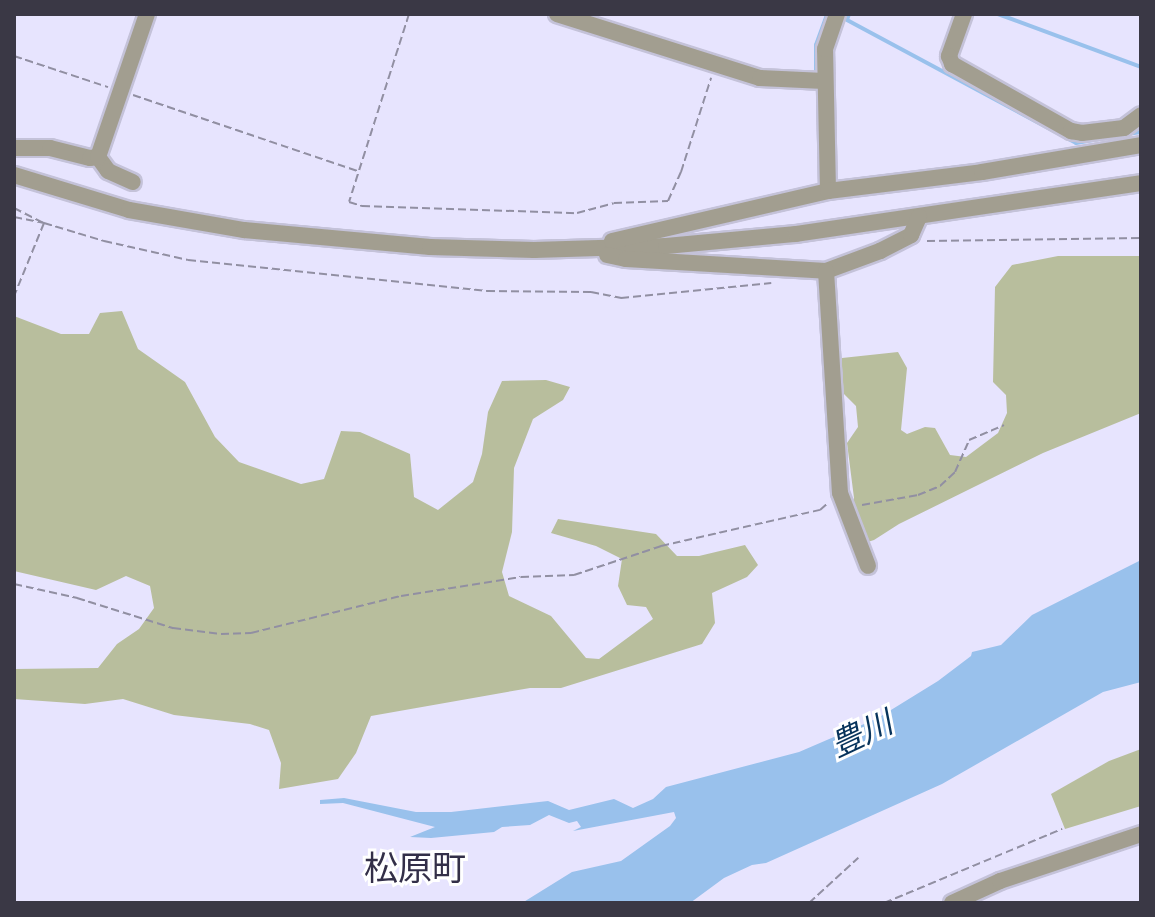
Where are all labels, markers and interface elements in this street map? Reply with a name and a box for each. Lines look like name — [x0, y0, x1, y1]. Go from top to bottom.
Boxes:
water label: 豊川 — [825, 704, 899, 766]
district label: 松原町 — [364, 851, 466, 891]

